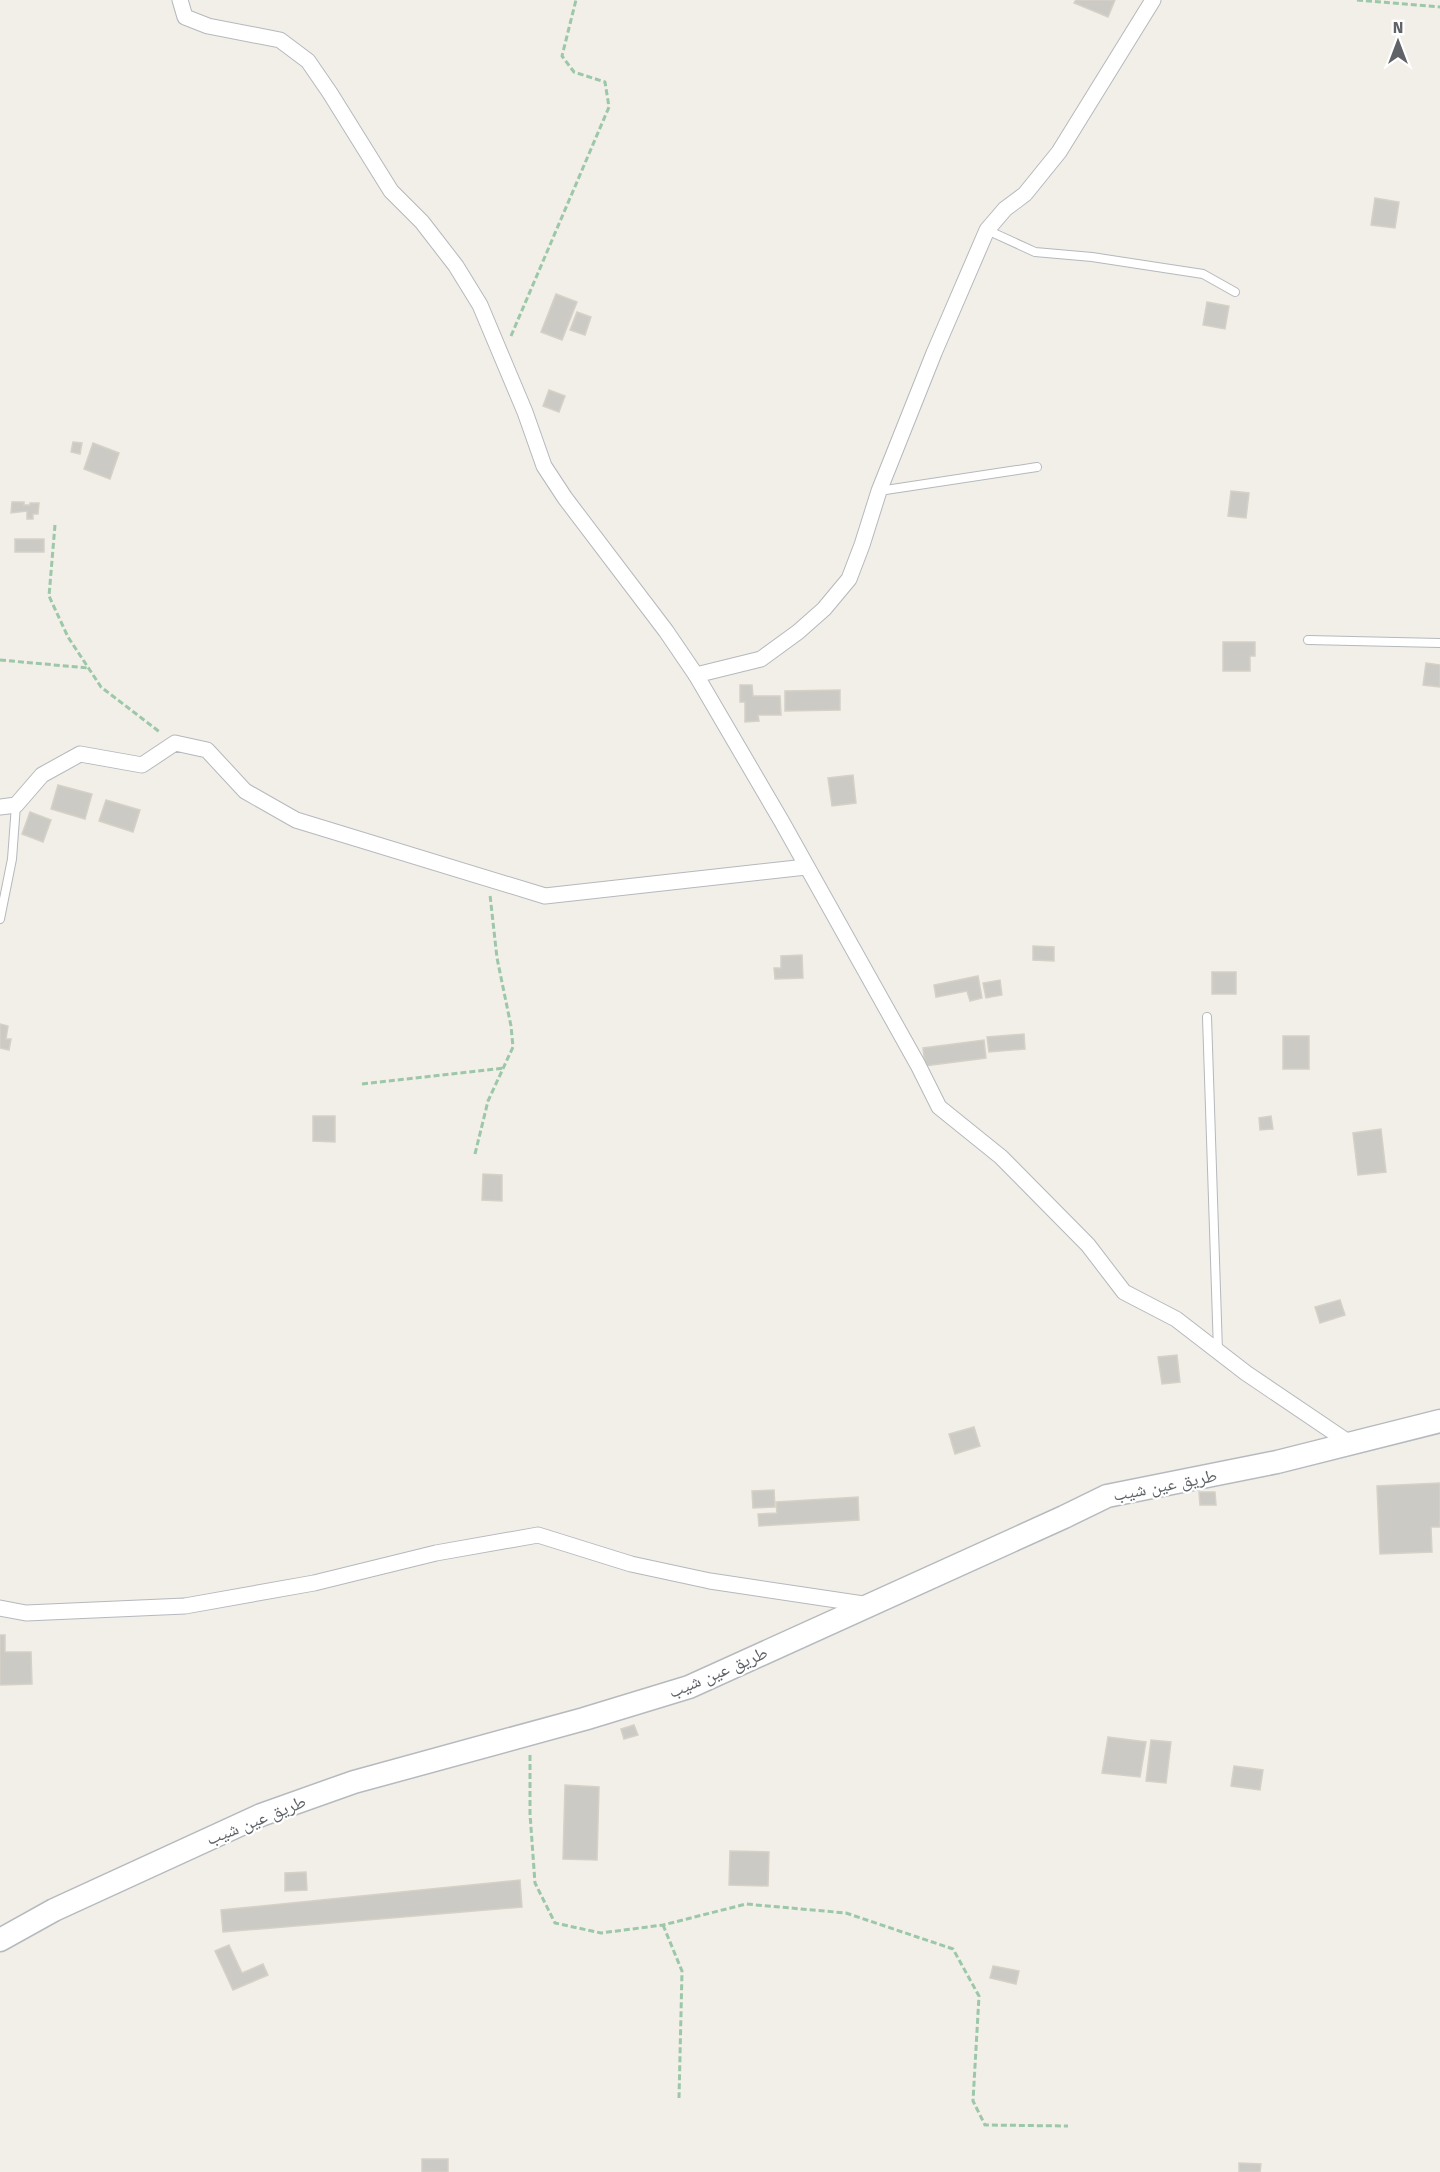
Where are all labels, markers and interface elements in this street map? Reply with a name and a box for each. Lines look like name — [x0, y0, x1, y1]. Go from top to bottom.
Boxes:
north arrow — [1368, 12, 1428, 72]
text: N — [1393, 18, 1403, 37]
street label: طريق عين شيب — [1111, 1464, 1219, 1506]
street label: طريق عين شيب — [665, 1641, 771, 1703]
street label: طريق عين شيب — [203, 1790, 309, 1850]

